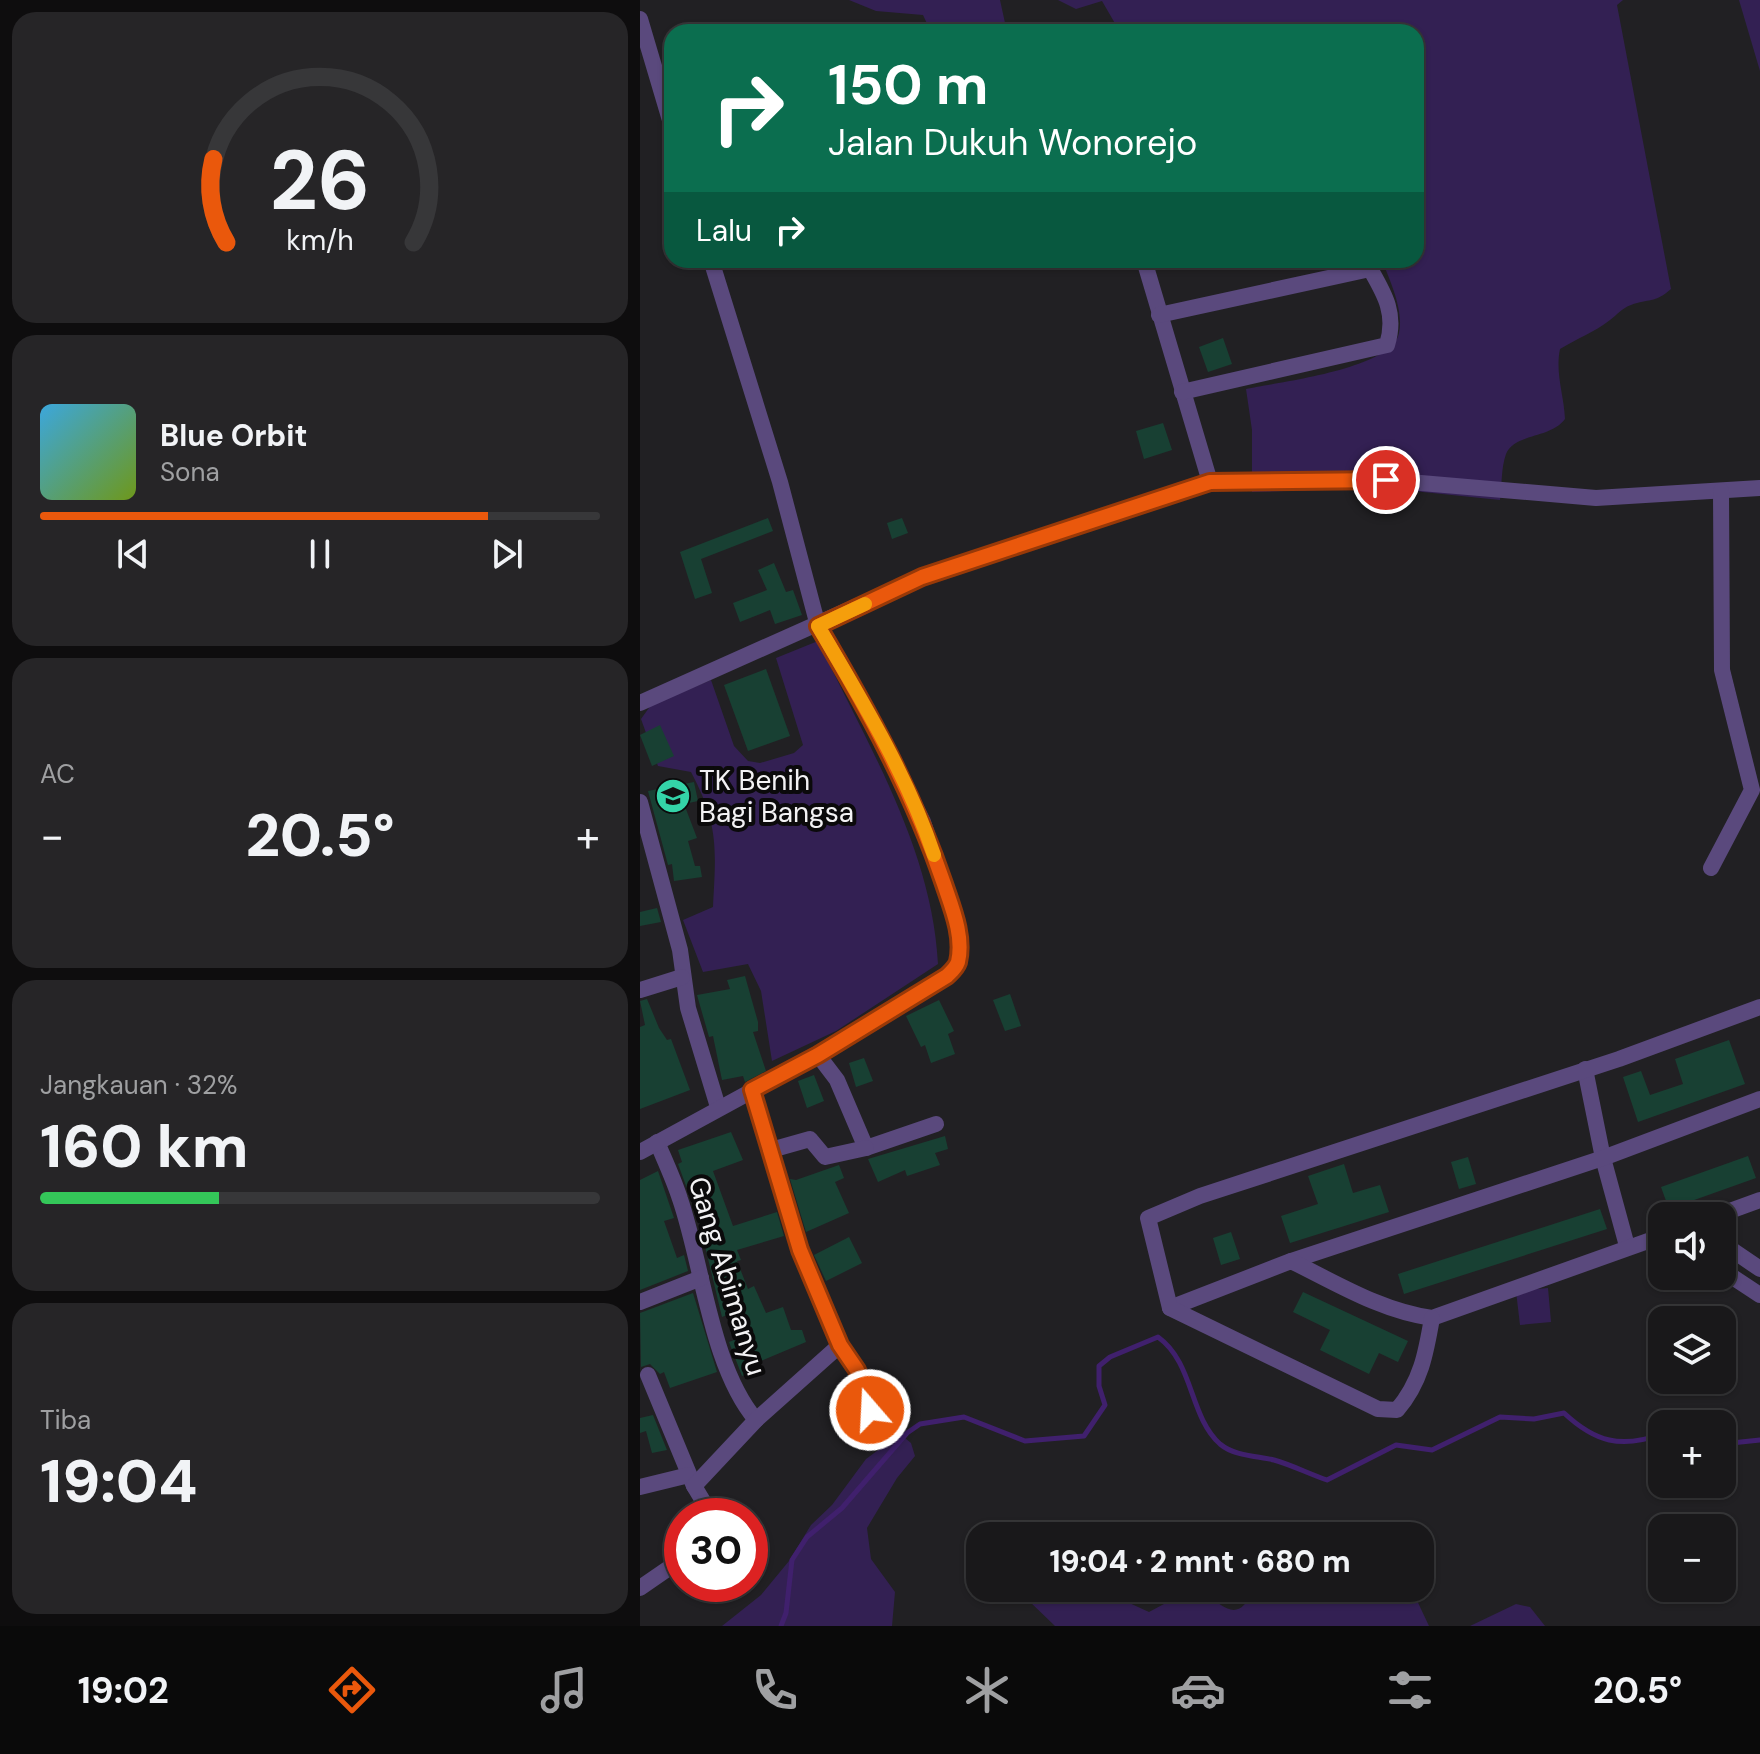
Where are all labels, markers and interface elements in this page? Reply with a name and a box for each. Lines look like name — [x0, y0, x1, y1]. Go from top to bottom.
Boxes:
text: 150 m — [828, 48, 989, 121]
icon: right — [696, 56, 800, 160]
text: Jalan Dukuh Wonorejo — [828, 119, 1197, 166]
text: 26 — [270, 126, 370, 235]
icon: right — [768, 208, 812, 252]
text: Lalu — [696, 211, 752, 250]
text: km/h — [286, 223, 354, 260]
text: Blue Orbit — [160, 416, 307, 455]
pin — [1352, 446, 1420, 514]
text: Sona — [160, 455, 220, 489]
icon: arrive — [1364, 458, 1408, 502]
icon: previous — [111, 532, 155, 576]
icon: pause — [298, 532, 342, 576]
icon: next — [485, 532, 529, 576]
text: AC — [40, 757, 75, 791]
place label: TK Benih Bagi Bangsa — [699, 762, 854, 831]
school or university icon: TK Benih Bagi Bangsa — [654, 777, 692, 815]
text: 20.5° — [245, 796, 395, 875]
text: − — [40, 807, 64, 865]
text: + — [576, 807, 600, 865]
text: Jangkauan · 32% — [40, 1068, 237, 1102]
text: 160 km — [40, 1107, 248, 1186]
street label: Gang Abimanyu — [680, 1172, 775, 1380]
map controls — [1648, 1202, 1736, 1602]
button: sound — [1648, 1202, 1736, 1290]
button: layers — [1648, 1306, 1736, 1394]
position arrow — [828, 1368, 912, 1452]
text: Tiba — [40, 1403, 91, 1437]
button: + — [1648, 1410, 1736, 1498]
text: 19:04 — [40, 1442, 198, 1521]
speed limit sign: 30 — [664, 1498, 768, 1602]
button: − — [1648, 1514, 1736, 1602]
text: 19:04 · 2 mnt · 680 m — [1049, 1542, 1351, 1581]
icon: directions — [324, 1662, 380, 1718]
icon: music — [536, 1662, 592, 1718]
icon: phone — [747, 1662, 803, 1718]
icon: climate — [959, 1662, 1015, 1718]
icon: car — [1170, 1662, 1226, 1718]
icon: filters — [1382, 1662, 1438, 1718]
text: 19:02 — [78, 1667, 169, 1714]
text: 20.5° — [1593, 1667, 1682, 1714]

